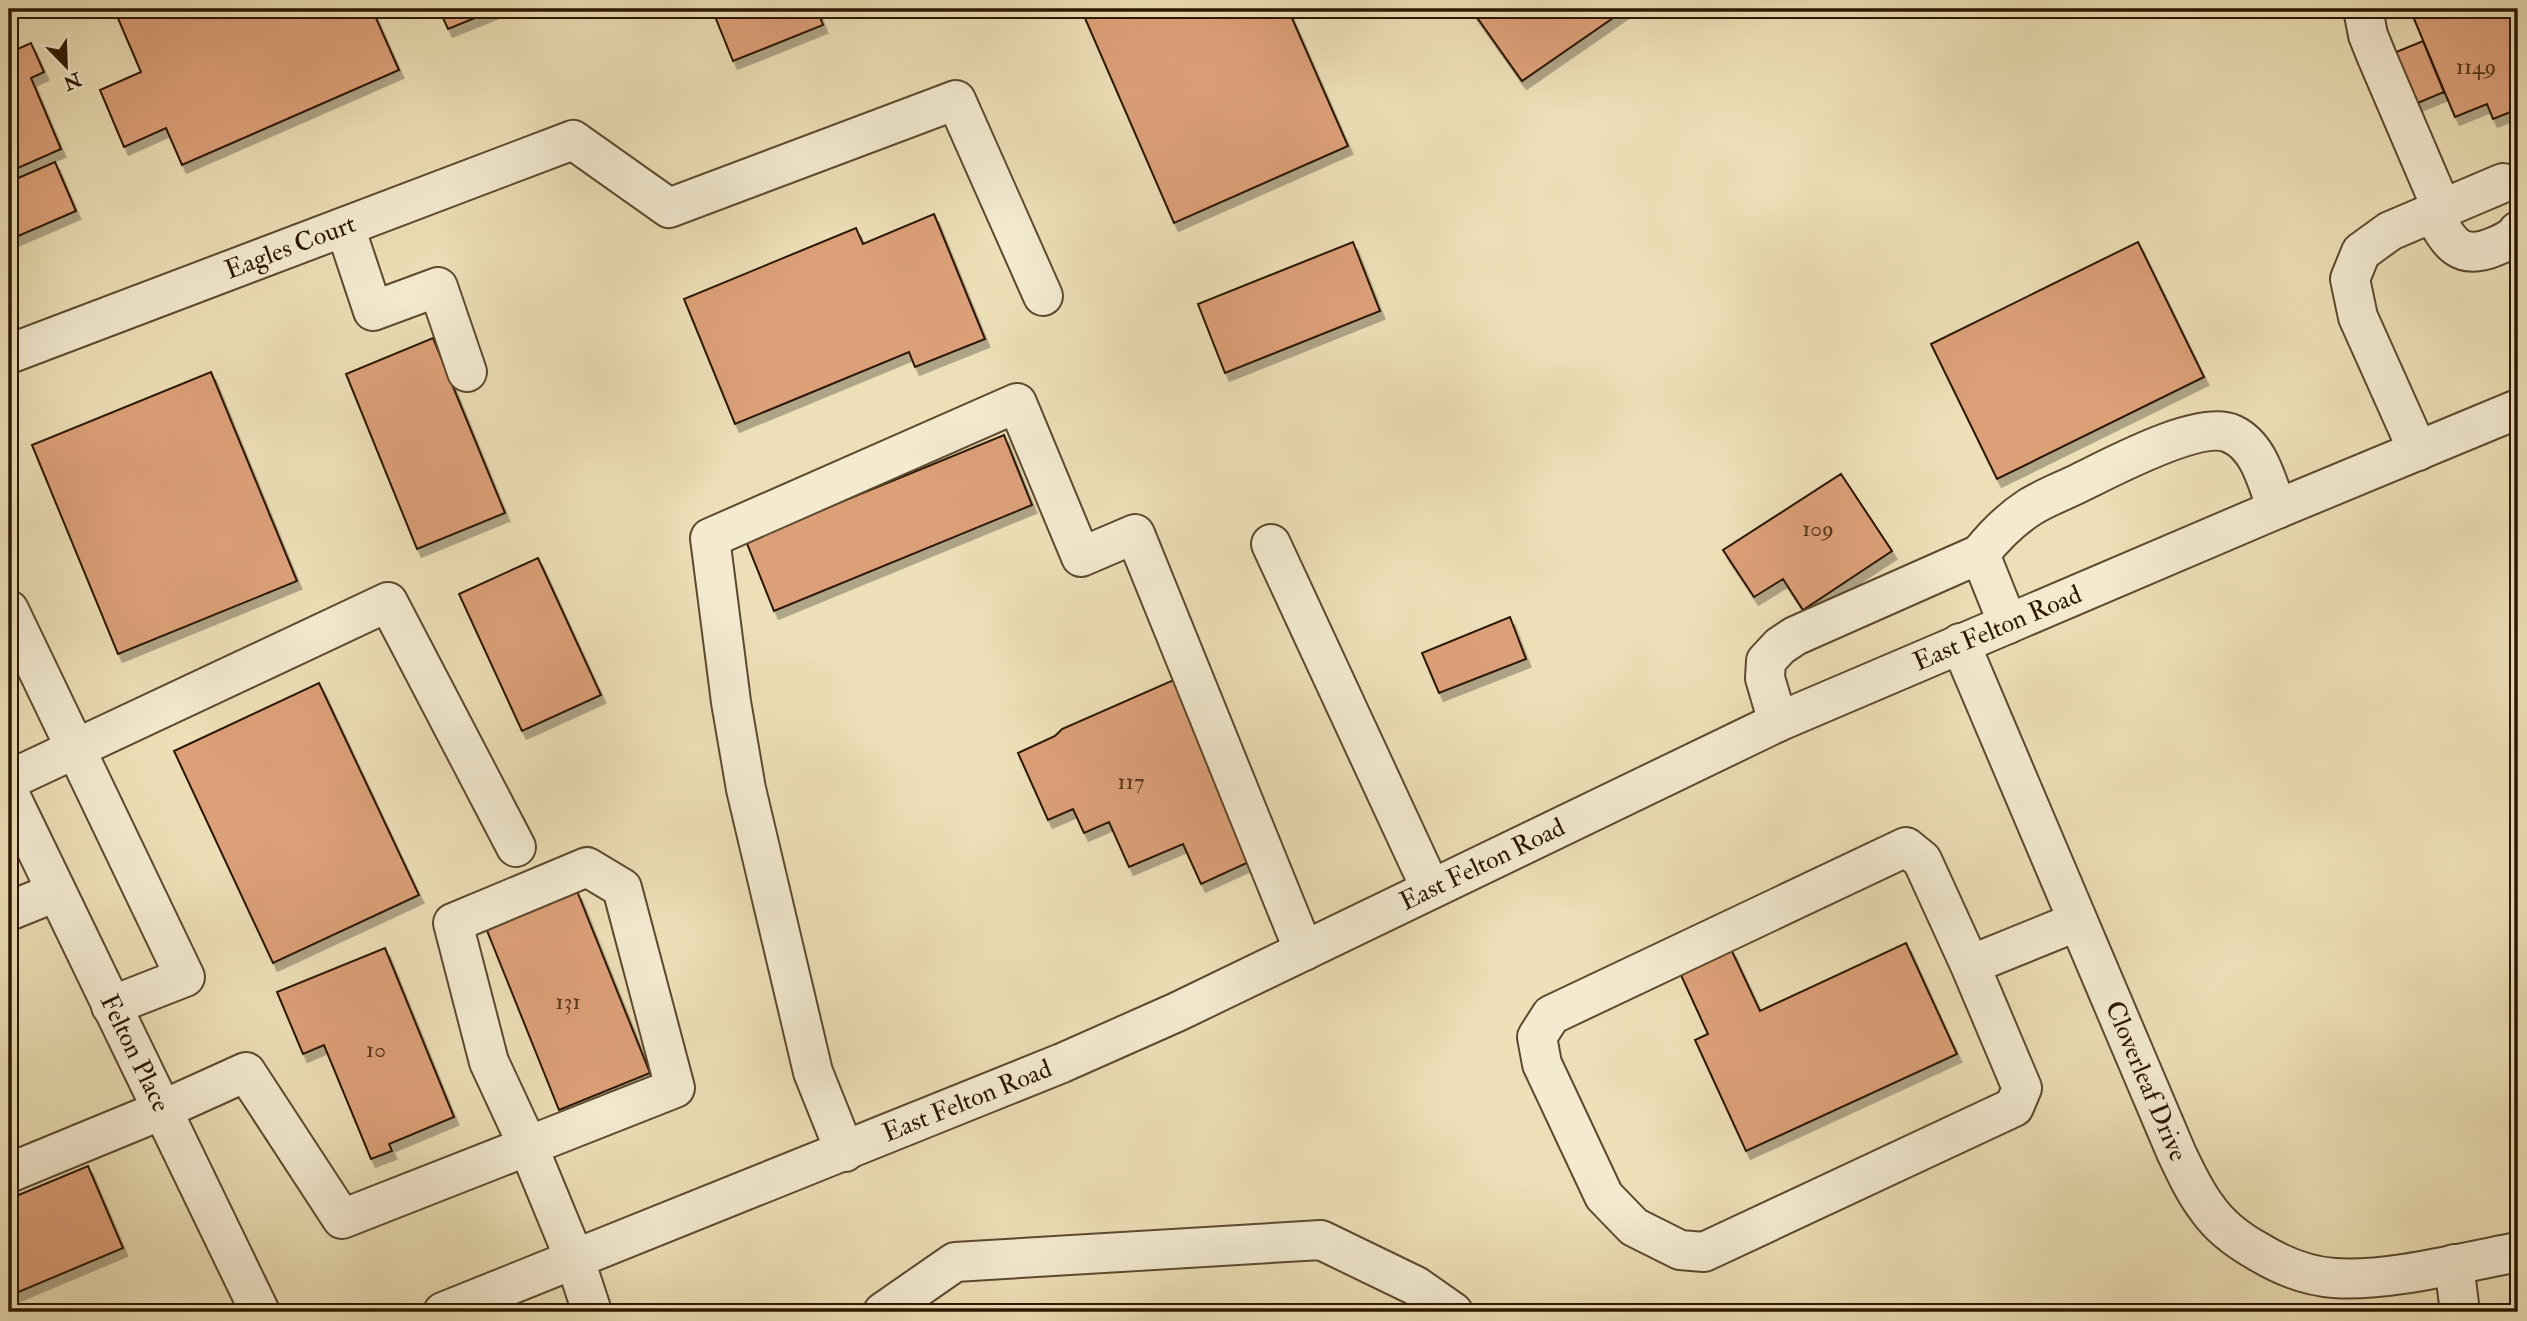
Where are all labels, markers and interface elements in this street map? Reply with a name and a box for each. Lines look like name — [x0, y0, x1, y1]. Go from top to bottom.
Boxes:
north arrow — [32, 32, 102, 102]
house number: 1149 — [2456, 52, 2496, 81]
text: N — [59, 66, 86, 95]
street label: Eagles Court — [221, 208, 360, 287]
house number: 109 — [1802, 514, 1834, 543]
street label: East Felton Road — [1909, 578, 2087, 678]
house number: 117 — [1118, 767, 1145, 796]
street label: East Felton Road — [1395, 811, 1570, 918]
house number: 131 — [555, 987, 581, 1016]
street label: Felton Place — [93, 989, 177, 1117]
street label: Cloverleaf Drive — [2098, 996, 2194, 1167]
house number: 10 — [366, 1035, 386, 1064]
street label: East Felton Road — [878, 1053, 1057, 1149]

